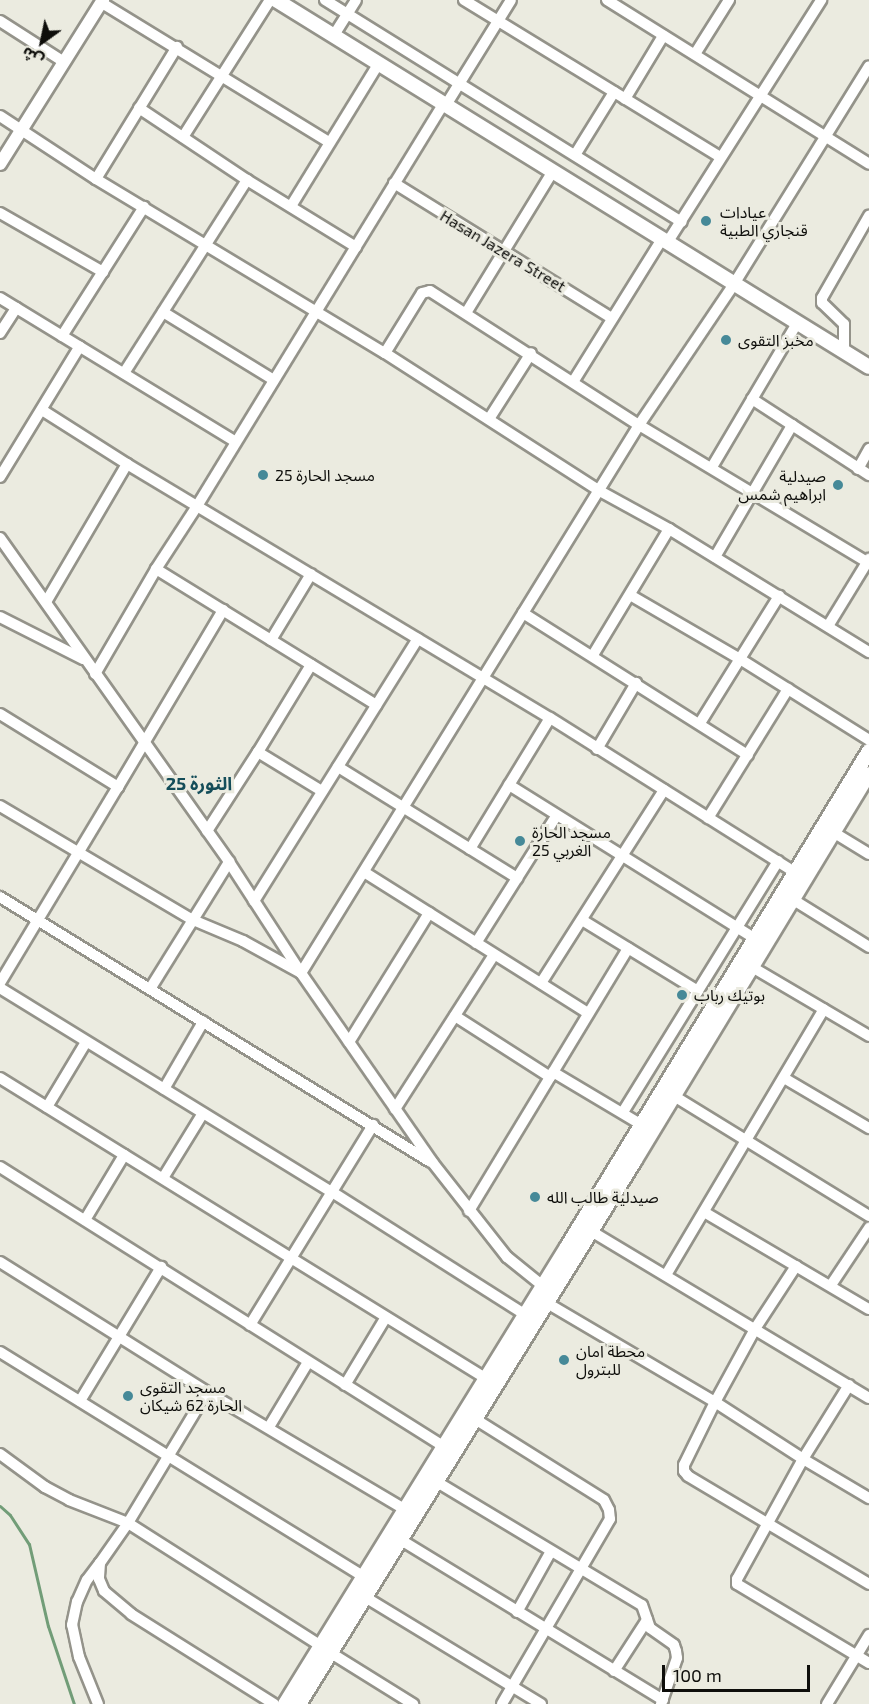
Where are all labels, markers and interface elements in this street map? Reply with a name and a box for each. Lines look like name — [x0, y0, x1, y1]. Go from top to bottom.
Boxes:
north arrow — [12, 12, 72, 72]
text: ش — [18, 44, 46, 71]
place label: عيادات قنجاري الطبية — [720, 202, 808, 240]
street label: Hasan Jazera Street — [437, 206, 569, 296]
marker: عيادات قنجاري الطبية — [697, 212, 715, 230]
place label: مخبز التقوى — [738, 330, 814, 350]
marker: مخبز التقوى — [719, 333, 733, 347]
place label: مسجد الحارة 25 — [275, 465, 375, 485]
place label: صيدلية ابراهيم شمس — [738, 466, 826, 504]
marker: مسجد الحارة 25 — [256, 468, 270, 482]
marker: صيدلية ابراهيم شمس — [831, 478, 845, 492]
district label: الثورة 25 — [166, 772, 232, 794]
place label: مسجد الحارة 25 الغربي — [532, 822, 611, 860]
marker: مسجد الحارة 25 الغربي — [513, 834, 527, 848]
place label: بوتيك رباب — [694, 985, 765, 1005]
marker: بوتيك رباب — [675, 988, 689, 1002]
place label: صيدلية طالب الله — [547, 1187, 659, 1207]
marker: صيدلية طالب الله — [528, 1190, 542, 1204]
place label: محطة امان للبترول — [576, 1341, 645, 1379]
marker: محطة امان للبترول — [557, 1353, 571, 1367]
place label: مسجد التقوى الحارة 62 شيكان — [140, 1377, 242, 1415]
marker: مسجد التقوى الحارة 62 شيكان — [121, 1389, 135, 1403]
scale bar — [665, 1653, 814, 1691]
text: 100 m — [673, 1664, 722, 1686]

